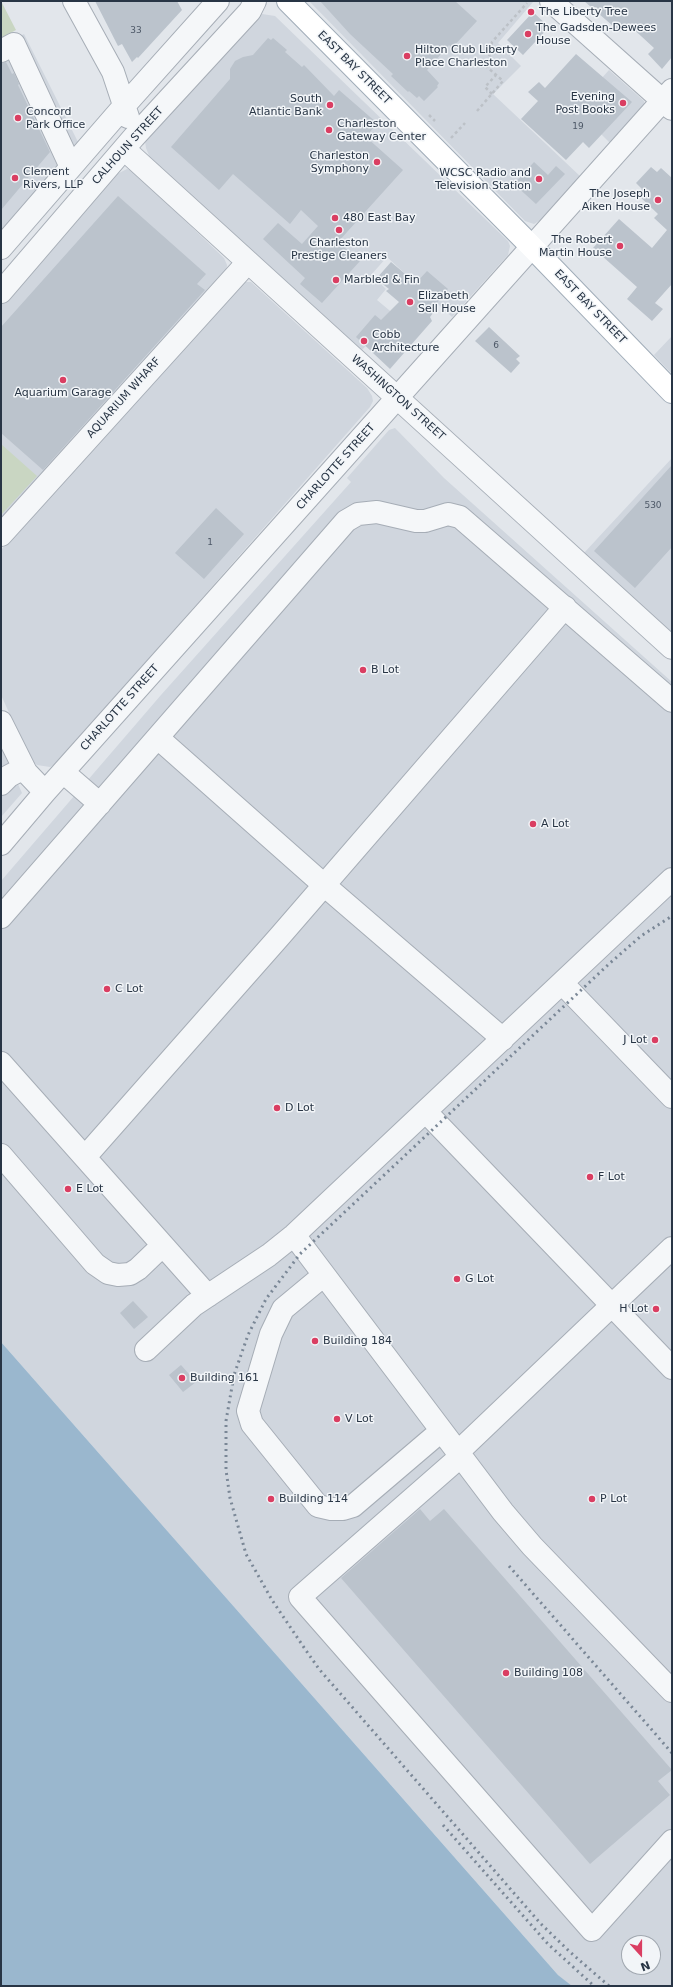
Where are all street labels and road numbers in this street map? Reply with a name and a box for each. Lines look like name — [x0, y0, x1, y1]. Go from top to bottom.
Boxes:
street label: EAST BAY STREET — [315, 29, 393, 107]
street label: CALHOUN STREET — [90, 104, 166, 188]
street label: EAST BAY STREET — [551, 267, 629, 347]
street label: WASHINGTON STREET — [348, 352, 448, 444]
street label: AQUARIUM WHARF — [84, 355, 164, 441]
street label: CHARLOTTE STREET — [294, 421, 378, 513]
street label: CHARLOTTE STREET — [78, 662, 162, 754]

